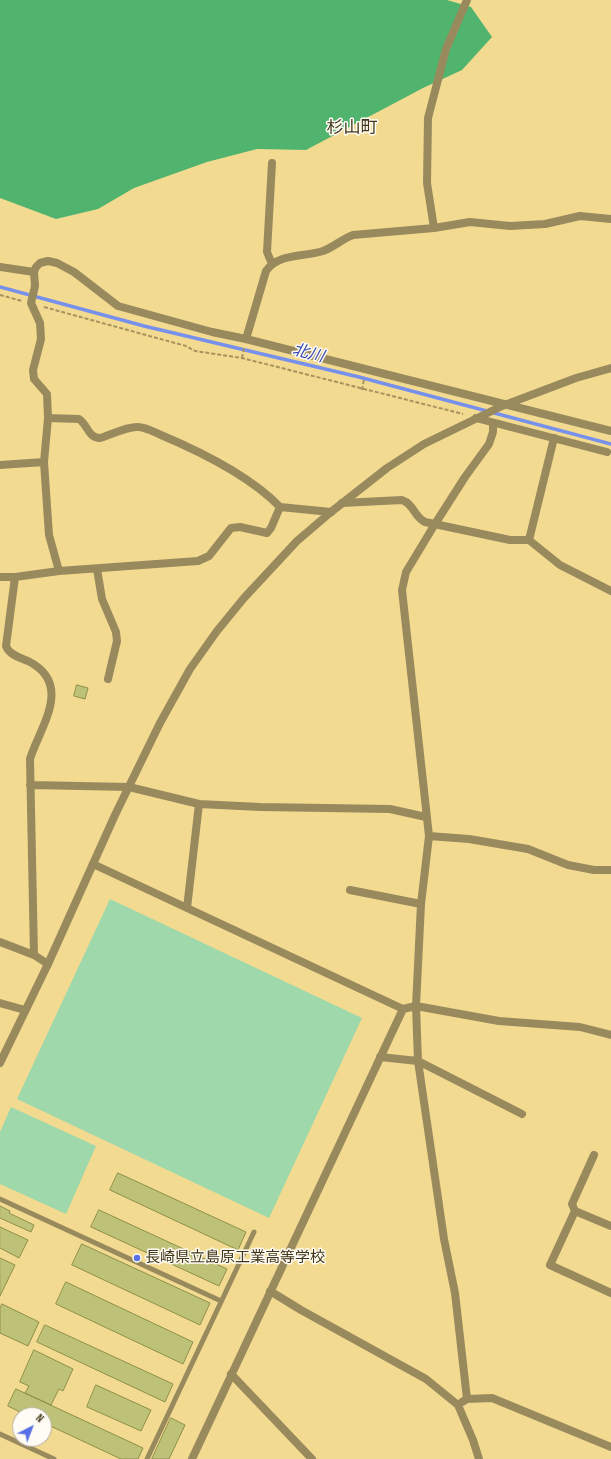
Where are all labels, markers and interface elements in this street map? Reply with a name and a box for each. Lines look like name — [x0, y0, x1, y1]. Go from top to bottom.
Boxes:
district label: 杉山町 — [327, 119, 377, 139]
water label: 北川 — [290, 341, 326, 367]
place label: 長崎県立島原工業高等学校 — [145, 1249, 325, 1267]
marker: 長崎県立島原工業高等学校 — [132, 1253, 142, 1263]
north arrow — [12, 1407, 52, 1447]
text: N — [33, 1412, 46, 1425]

